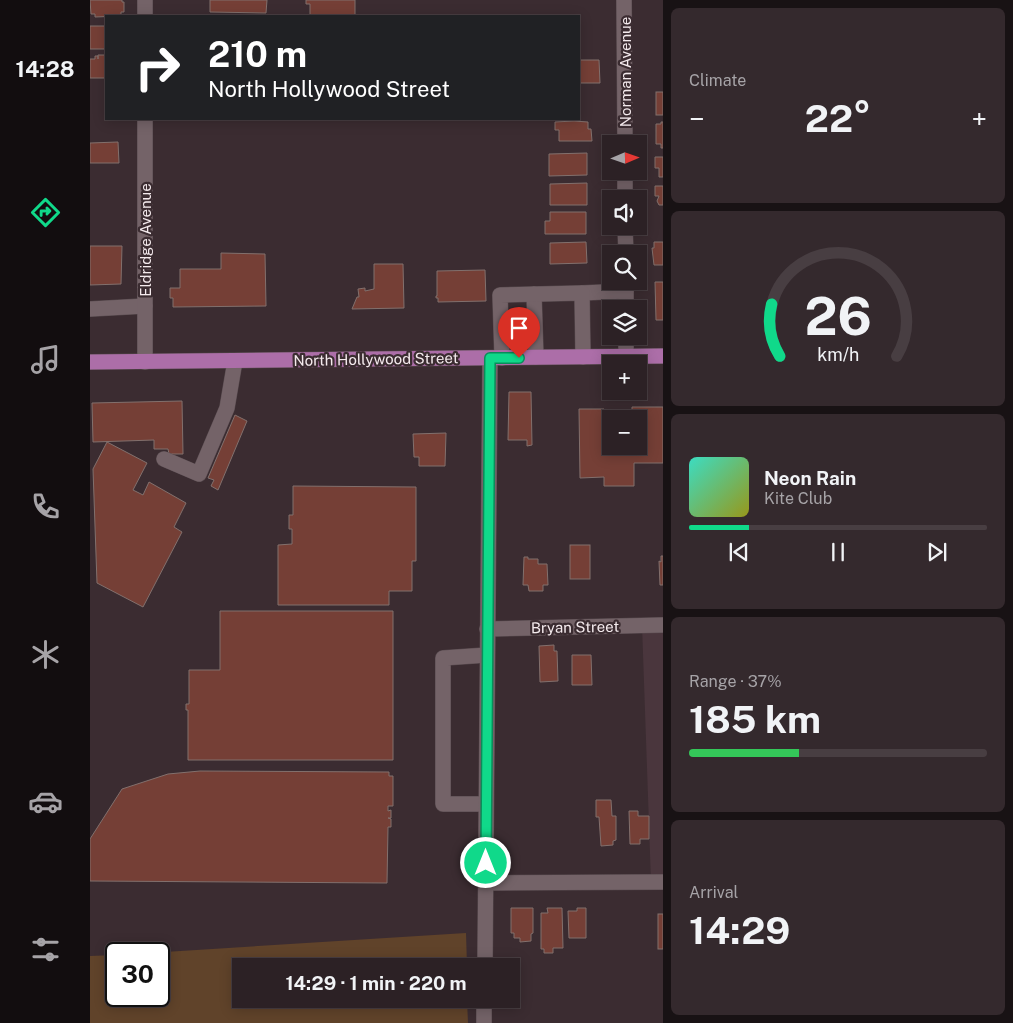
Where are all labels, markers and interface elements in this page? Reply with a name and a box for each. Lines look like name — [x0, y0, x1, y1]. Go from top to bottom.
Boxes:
street label: Norman Avenue — [617, 17, 634, 127]
text: 210 m — [208, 34, 307, 75]
icon: right — [125, 35, 190, 100]
text: 14:28 — [16, 56, 74, 82]
text: Climate — [689, 71, 746, 90]
text: North Hollywood Street — [208, 76, 450, 102]
text: 22° — [805, 96, 871, 141]
text: − — [689, 102, 705, 135]
text: + — [971, 102, 987, 135]
north arrow — [602, 135, 648, 180]
map controls — [602, 135, 647, 455]
street label: Eldridge Avenue — [137, 183, 154, 297]
button: sound — [602, 190, 647, 235]
icon: directions — [28, 195, 63, 230]
button: search — [602, 245, 647, 290]
text: 26 — [804, 286, 872, 347]
button: layers — [602, 300, 647, 345]
pin — [498, 307, 540, 358]
icon: arrive — [505, 314, 533, 342]
icon: music — [28, 342, 63, 377]
text: km/h — [817, 344, 859, 365]
street label: North Hollywood Street — [293, 349, 459, 369]
button: + — [602, 355, 647, 400]
button: − — [602, 410, 647, 455]
text: Neon Rain — [764, 467, 856, 489]
icon: phone — [28, 489, 63, 524]
text: Kite Club — [764, 489, 832, 508]
icon: previous — [725, 538, 753, 566]
icon: pause — [824, 538, 852, 566]
icon: next — [923, 538, 951, 566]
street label: Bryan Street — [531, 618, 619, 636]
icon: climate — [28, 637, 63, 672]
text: Range · 37% — [689, 672, 782, 691]
text: 185 km — [689, 697, 821, 742]
icon: car — [28, 784, 63, 819]
position arrow — [459, 836, 511, 888]
text: Arrival — [689, 883, 738, 902]
text: 14:29 — [689, 908, 790, 953]
icon: filters — [28, 932, 63, 967]
speed limit sign: 30 — [105, 942, 170, 1007]
text: 14:29 · 1 min · 220 m — [285, 972, 467, 994]

